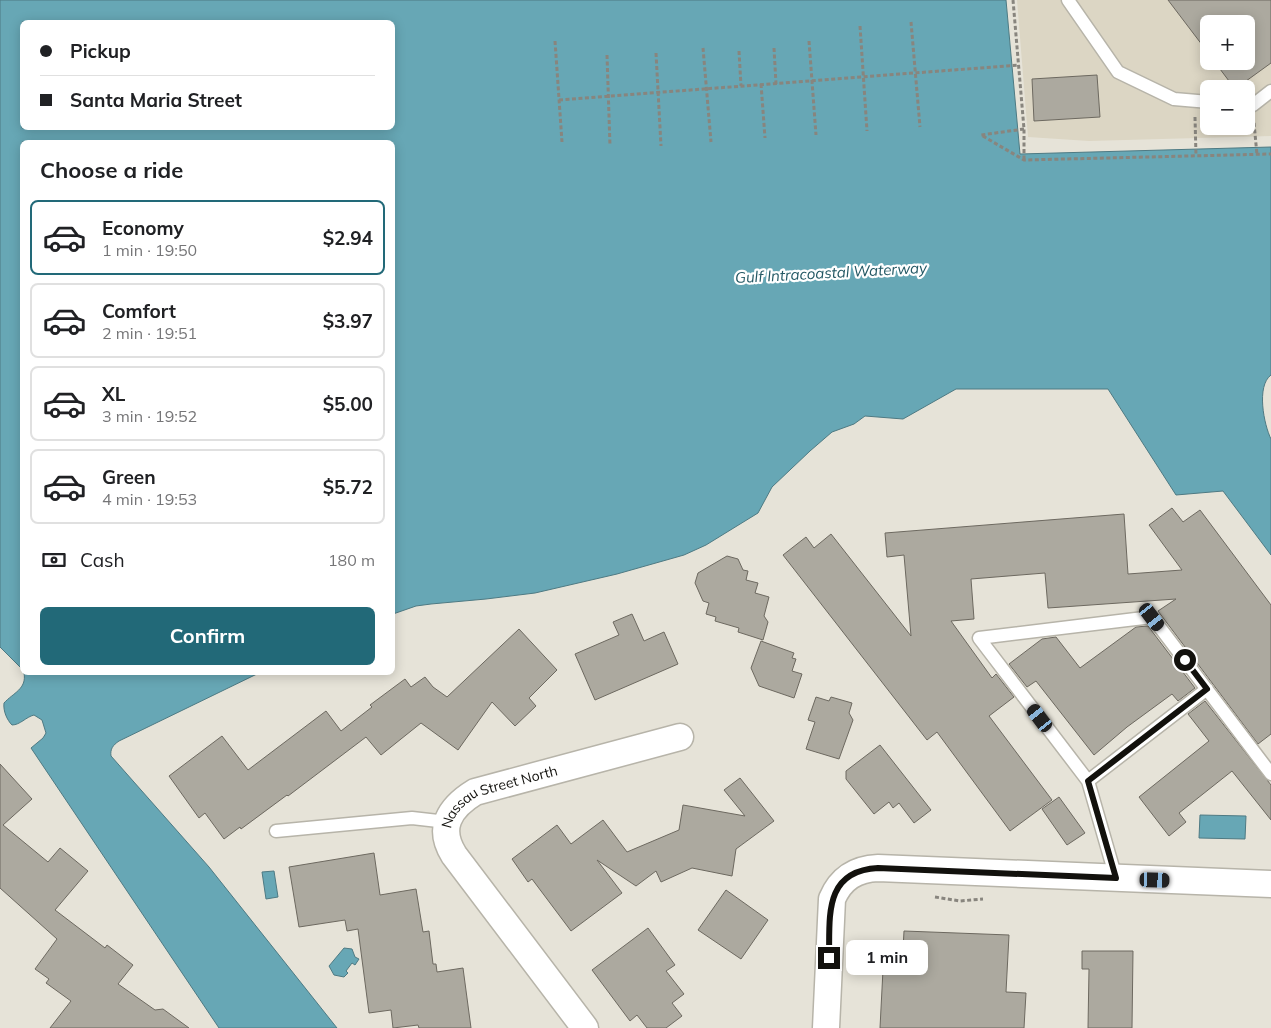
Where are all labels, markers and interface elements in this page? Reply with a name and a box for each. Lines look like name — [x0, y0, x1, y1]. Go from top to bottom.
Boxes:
map controls — [1200, 15, 1255, 135]
button: + — [1200, 15, 1255, 70]
text: Pickup — [70, 39, 131, 63]
button: − — [1200, 80, 1255, 135]
text: Santa Maria Street — [70, 88, 242, 112]
text: Choose a ride — [40, 156, 183, 184]
icon: car — [42, 215, 87, 260]
text: Economy — [102, 216, 184, 240]
text: $2.94 — [323, 226, 373, 250]
text: 1 min · 19:50 — [102, 240, 197, 260]
water label: Gulf Intracoastal Waterway — [734, 258, 928, 287]
icon: car — [42, 298, 87, 343]
text: Comfort — [102, 299, 176, 323]
text: $3.97 — [323, 309, 373, 333]
text: 2 min · 19:51 — [102, 323, 197, 343]
icon: car — [42, 381, 87, 426]
text: XL — [102, 382, 125, 406]
text: $5.00 — [323, 392, 373, 416]
text: 3 min · 19:52 — [102, 406, 197, 426]
icon: car — [42, 464, 87, 509]
text: Green — [102, 465, 156, 489]
text: $5.72 — [323, 475, 373, 499]
text: 4 min · 19:53 — [102, 489, 197, 509]
icon: cash — [40, 546, 68, 574]
text: Cash — [80, 548, 125, 572]
text: 180 m — [328, 550, 375, 570]
car — [1136, 601, 1167, 633]
button: Confirm — [40, 607, 375, 665]
route start — [1174, 649, 1196, 671]
car — [1024, 702, 1055, 734]
street label: Nassau Street North — [437, 761, 559, 830]
car — [1139, 872, 1170, 888]
callout: 1 min — [846, 940, 929, 976]
route end — [818, 947, 840, 969]
text: 1 min — [866, 947, 908, 967]

